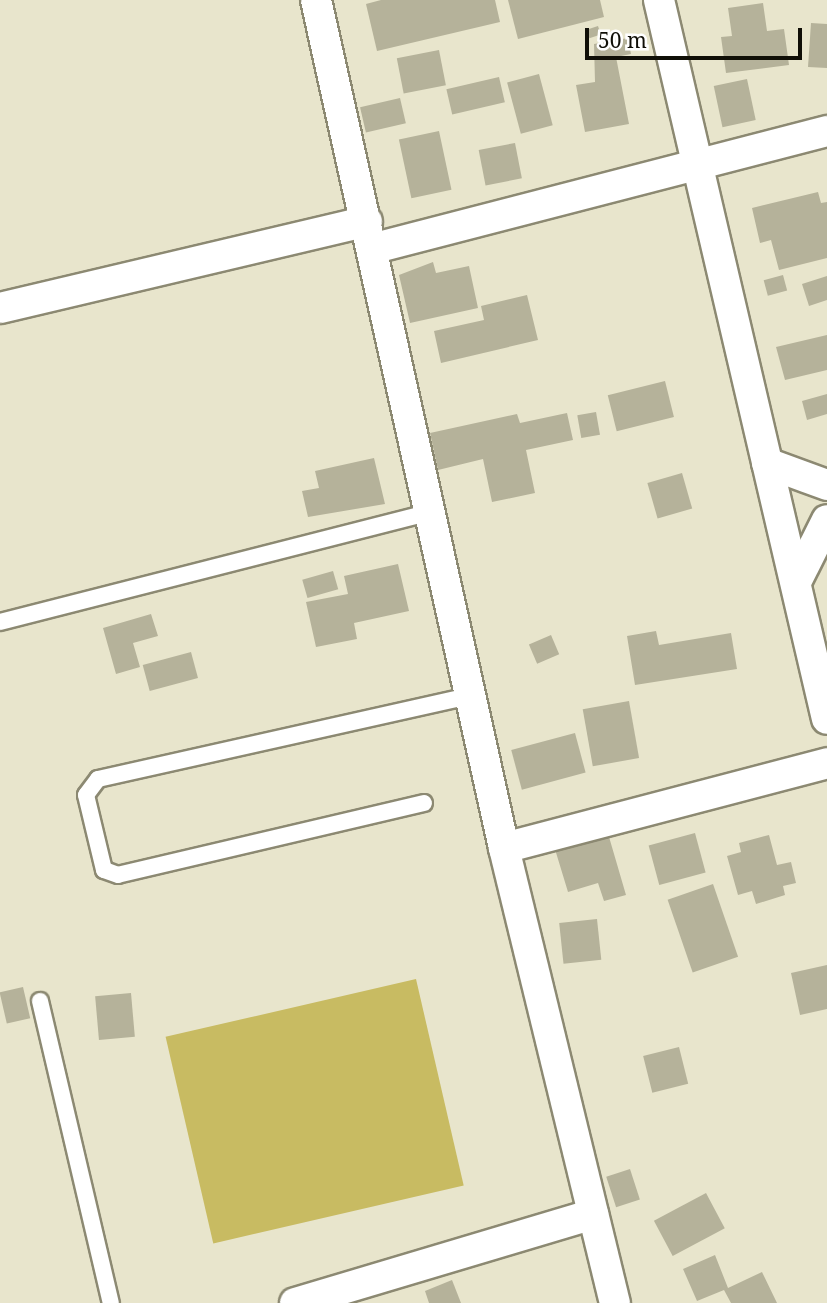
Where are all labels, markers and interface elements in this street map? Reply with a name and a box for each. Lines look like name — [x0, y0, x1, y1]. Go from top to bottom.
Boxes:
scale bar — [589, 14, 806, 58]
text: 50 m — [598, 26, 647, 54]

